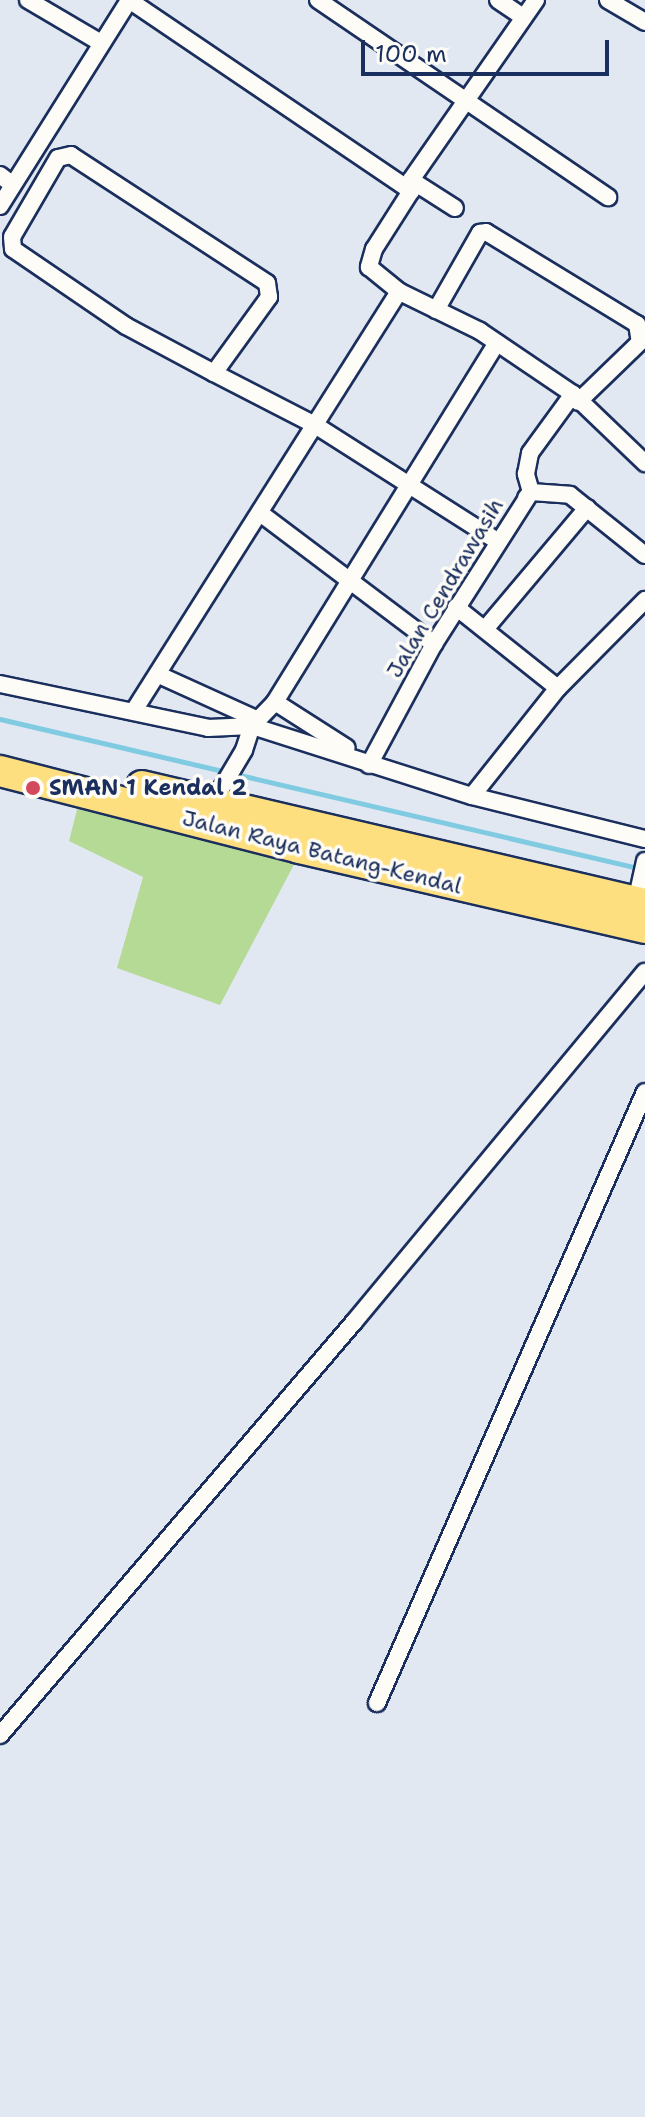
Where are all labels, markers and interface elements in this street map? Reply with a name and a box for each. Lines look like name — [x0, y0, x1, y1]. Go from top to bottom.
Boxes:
scale bar — [365, 24, 613, 74]
text: 100 m — [375, 38, 447, 70]
street label: Jalan Cendrawasih — [381, 493, 509, 683]
place label: SMAN 1 Kendal 2 — [49, 775, 247, 801]
marker: SMAN 1 Kendal 2 — [24, 779, 42, 797]
street label: Jalan Raya Batang-Kendal — [180, 804, 464, 900]

